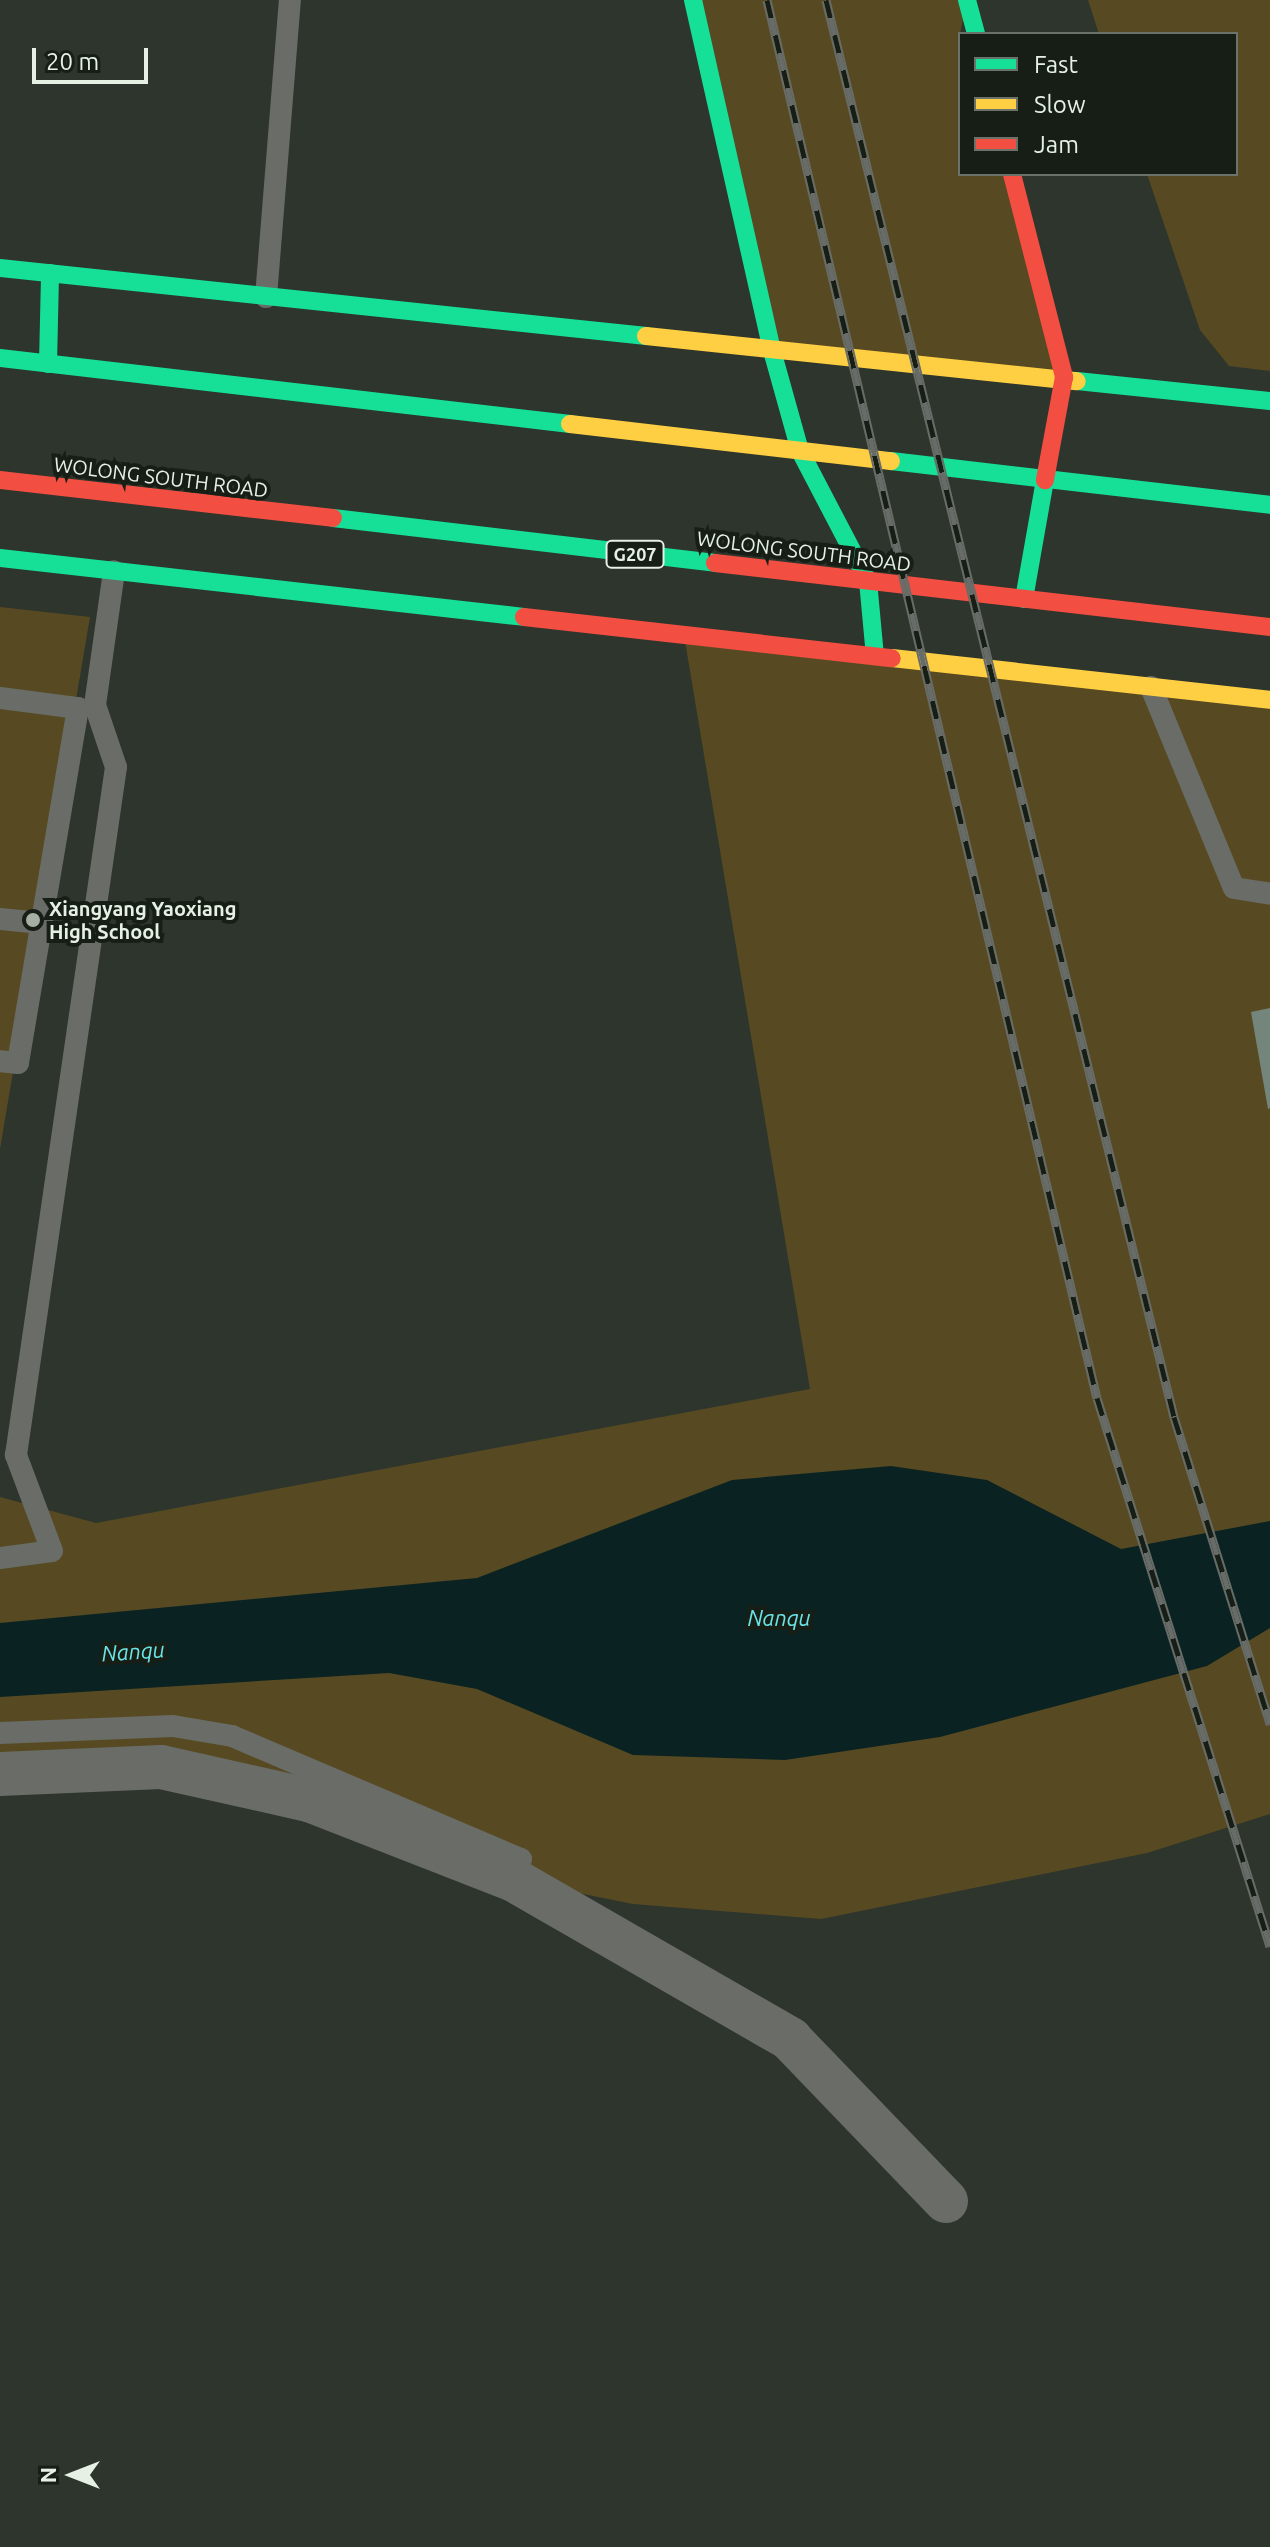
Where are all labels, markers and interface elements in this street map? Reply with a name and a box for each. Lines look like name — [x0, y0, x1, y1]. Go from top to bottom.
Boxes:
scale bar — [36, 32, 152, 82]
legend — [958, 32, 1238, 176]
text: 20 m — [46, 48, 99, 75]
text: Fast — [1034, 51, 1078, 78]
text: Slow — [1034, 91, 1086, 118]
text: Jam — [1034, 131, 1079, 158]
street label: WOLONG SOUTH ROAD — [53, 452, 269, 502]
street label: WOLONG SOUTH ROAD — [696, 526, 912, 576]
road number: G207 — [605, 540, 665, 568]
place label: Xiangyang Yaoxiang High School — [49, 896, 236, 943]
marker: Xiangyang Yaoxiang High School — [24, 911, 42, 929]
water label: Nanqu — [747, 1605, 811, 1631]
water label: Nanqu — [101, 1636, 165, 1666]
north arrow — [32, 2435, 112, 2515]
text: N — [35, 2467, 60, 2483]

